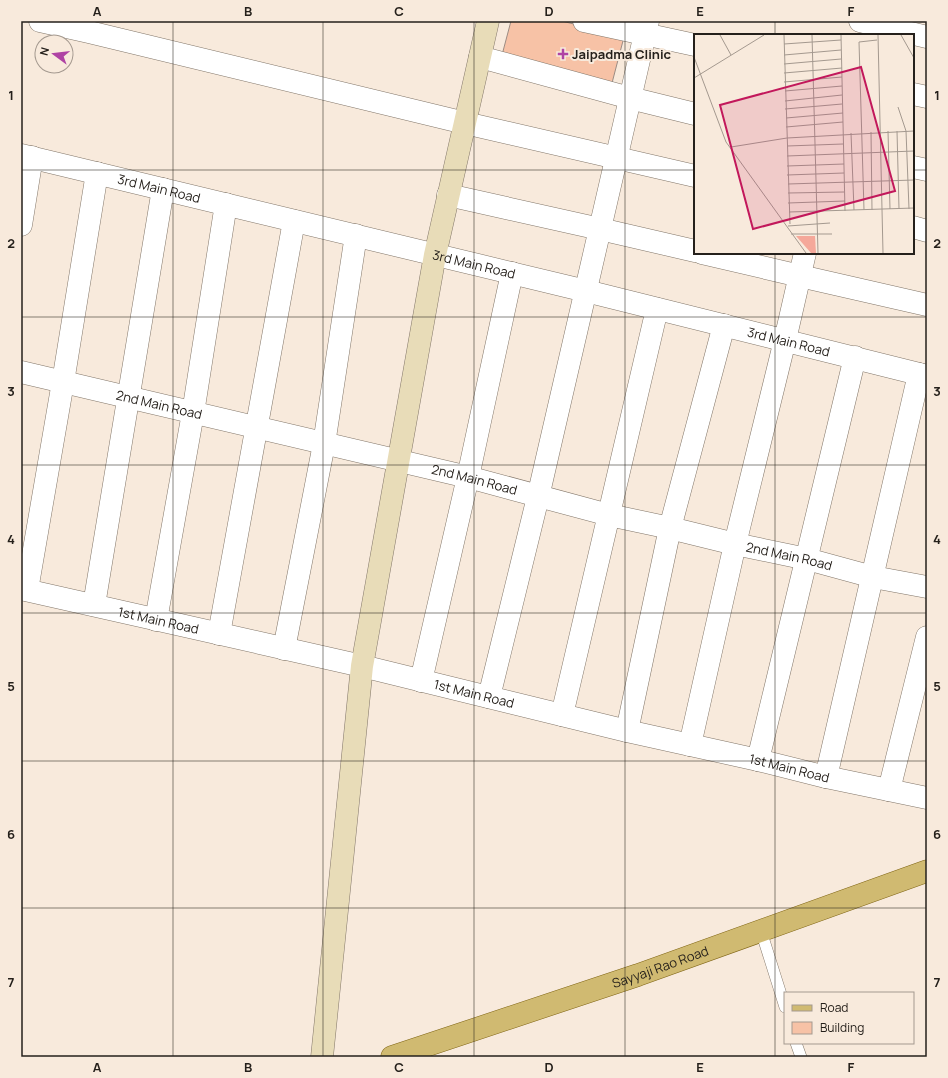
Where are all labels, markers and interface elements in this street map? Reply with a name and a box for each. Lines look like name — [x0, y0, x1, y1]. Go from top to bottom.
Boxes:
text: A — [93, 2, 102, 20]
text: B — [244, 2, 252, 20]
text: C — [394, 2, 404, 20]
text: D — [544, 2, 554, 20]
text: E — [696, 2, 704, 20]
text: F — [848, 2, 855, 20]
north arrow — [34, 34, 74, 74]
inset map — [694, 34, 914, 254]
text: N — [36, 45, 52, 57]
place label: Jaipadma Clinic — [572, 45, 672, 63]
marker: Jaipadma Clinic — [557, 48, 569, 60]
text: 1 — [8, 86, 14, 104]
text: 1 — [934, 86, 940, 104]
street label: 3rd Main Road — [116, 170, 202, 207]
text: 2 — [7, 234, 15, 252]
text: 2 — [933, 234, 941, 252]
street label: 3rd Main Road — [431, 245, 517, 283]
street label: 3rd Main Road — [745, 323, 832, 360]
text: 3 — [7, 382, 15, 400]
text: 3 — [933, 382, 941, 400]
street label: 2nd Main Road — [114, 386, 204, 423]
street label: 2nd Main Road — [430, 460, 519, 499]
text: 4 — [7, 530, 15, 548]
text: 4 — [933, 530, 941, 548]
street label: 2nd Main Road — [744, 538, 834, 574]
street label: 1st Main Road — [116, 602, 201, 638]
street label: 1st Main Road — [432, 675, 516, 712]
text: 5 — [7, 677, 15, 695]
text: 5 — [933, 677, 941, 695]
street label: 1st Main Road — [748, 749, 831, 787]
text: 6 — [7, 825, 15, 843]
text: 6 — [933, 825, 941, 843]
street label: Sayyaji Rao Road — [610, 941, 711, 992]
text: 7 — [8, 973, 15, 991]
text: 7 — [934, 973, 941, 991]
legend — [784, 992, 914, 1044]
text: Road — [820, 999, 848, 1016]
text: Building — [820, 1019, 864, 1036]
text: A — [93, 1058, 102, 1076]
text: B — [244, 1058, 252, 1076]
text: C — [394, 1058, 404, 1076]
text: D — [544, 1058, 554, 1076]
text: E — [696, 1058, 704, 1076]
text: F — [848, 1058, 855, 1076]

